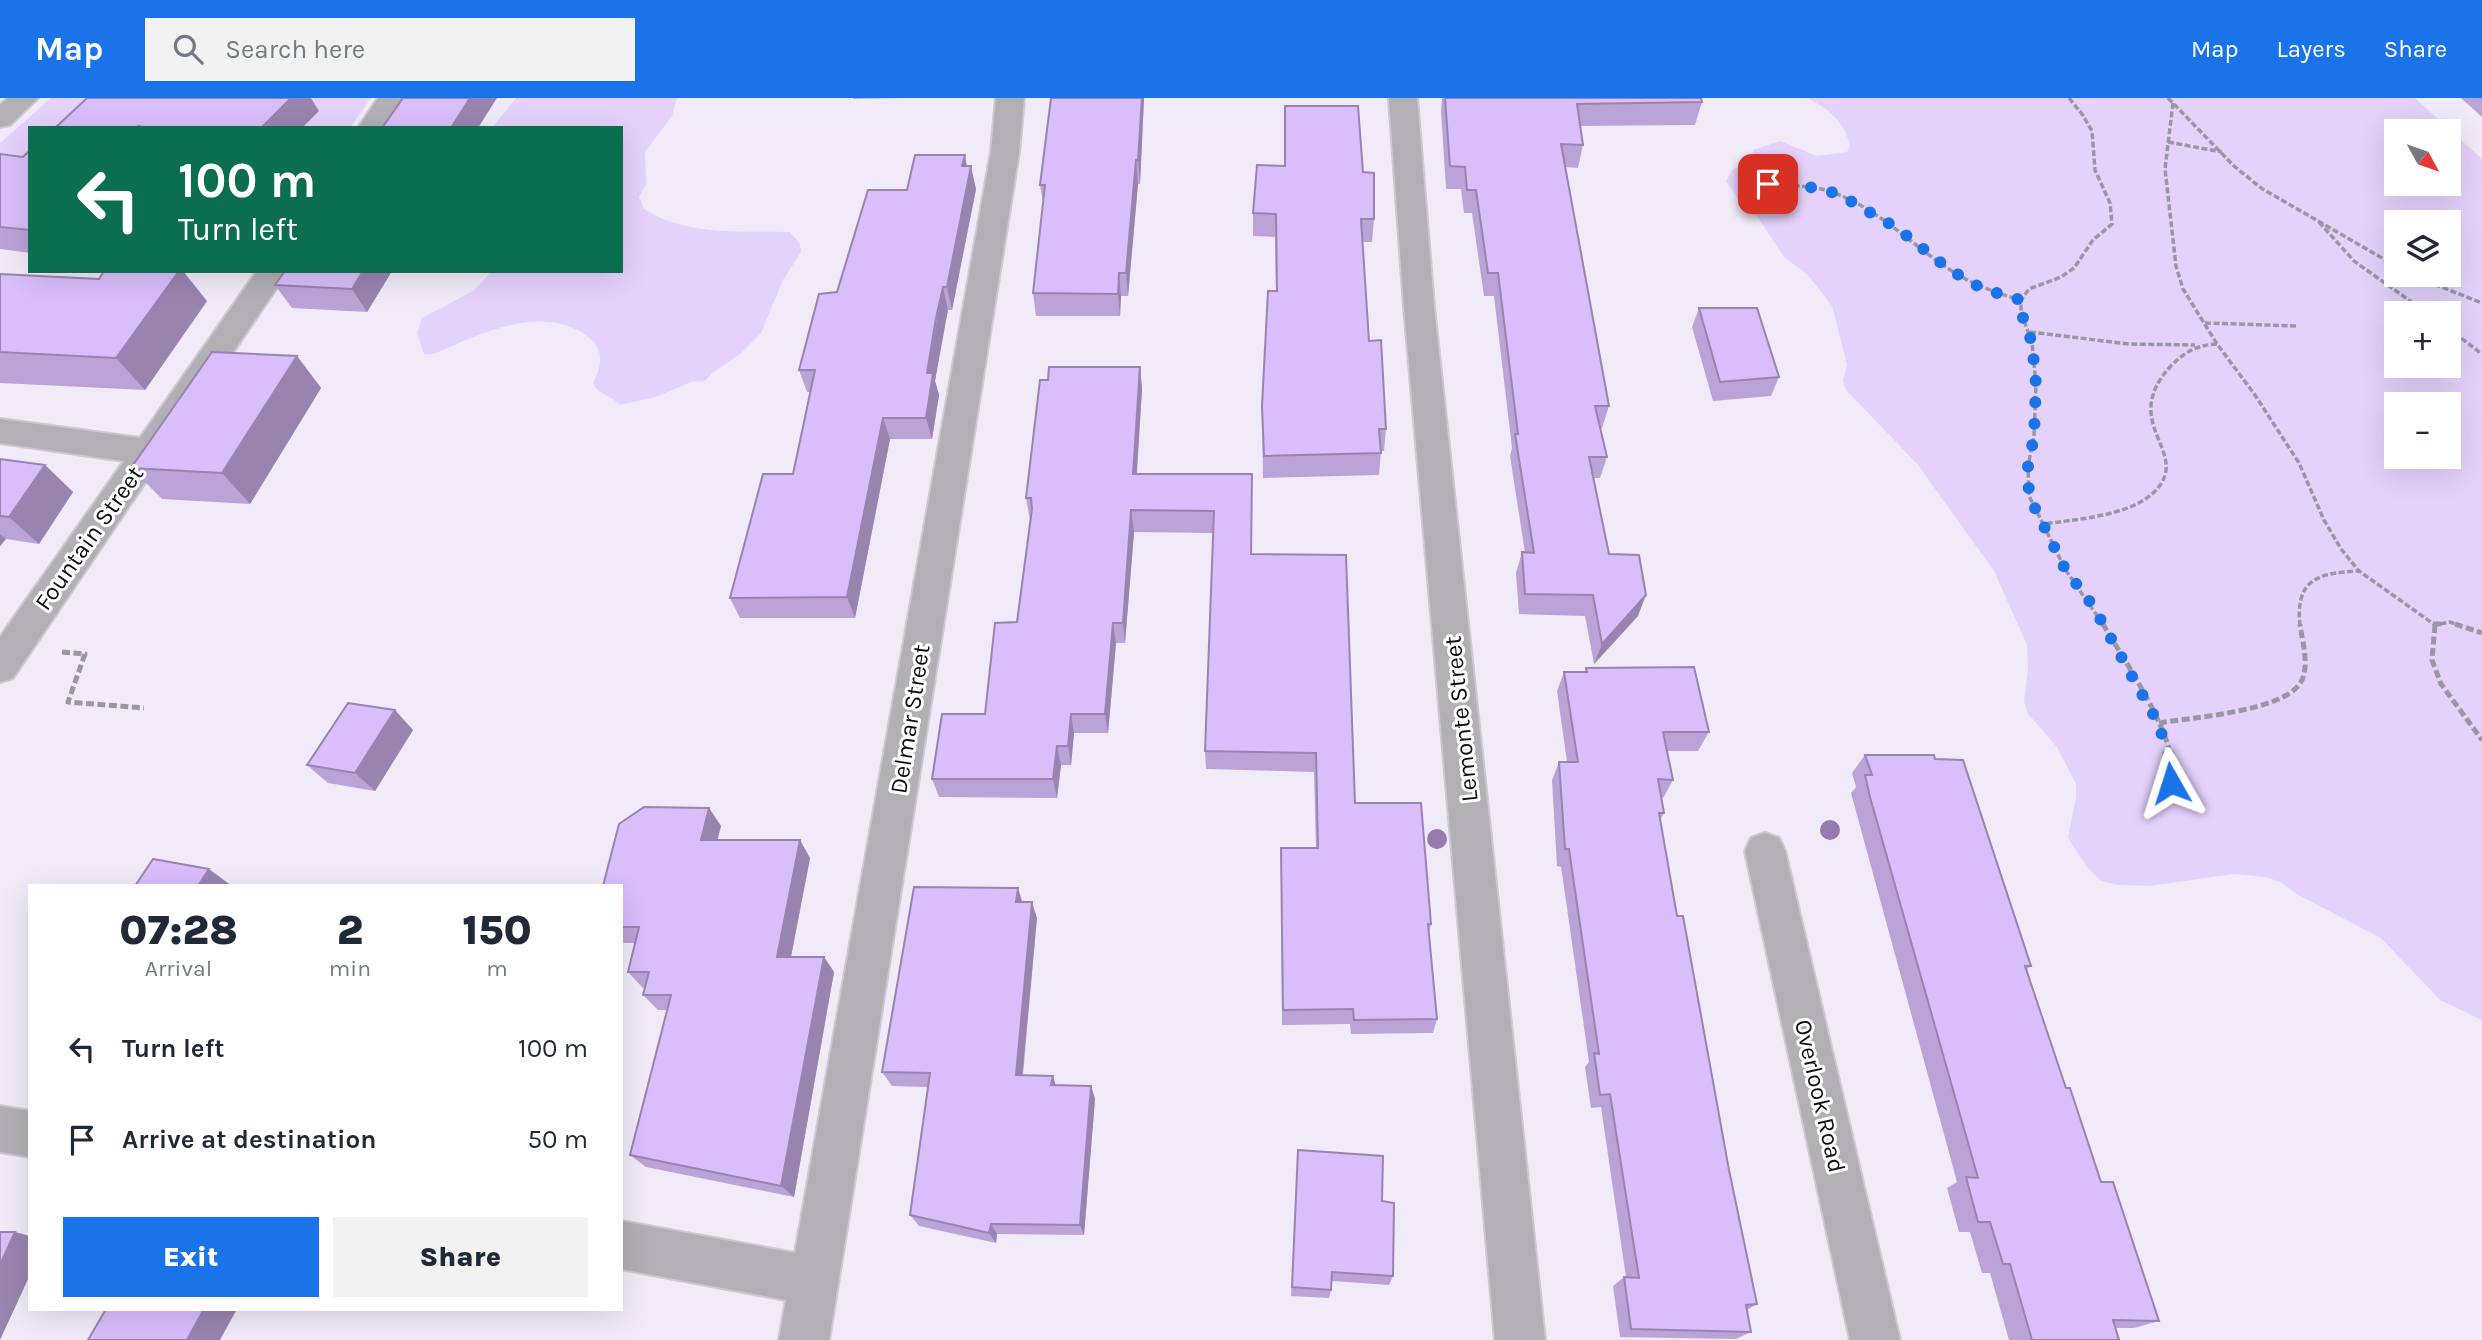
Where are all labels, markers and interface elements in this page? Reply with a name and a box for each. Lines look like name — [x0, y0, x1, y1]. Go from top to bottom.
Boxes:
search box — [145, 18, 635, 81]
text: Map — [35, 30, 103, 68]
icon: search — [169, 30, 207, 68]
text: Search here — [225, 34, 365, 65]
text: Map — [2191, 35, 2239, 63]
text: Layers — [2277, 35, 2346, 63]
text: Share — [2384, 35, 2447, 63]
north arrow — [2384, 119, 2460, 196]
map controls — [2384, 119, 2461, 469]
text: 100 m — [178, 152, 316, 209]
icon: left — [63, 154, 154, 245]
pin — [1738, 154, 1798, 214]
icon: arrive — [1749, 165, 1787, 203]
button: layers — [2384, 210, 2461, 287]
text: Turn left — [178, 211, 298, 248]
button: + — [2384, 301, 2461, 378]
button: − — [2384, 392, 2461, 469]
street label: Fountain Street — [29, 461, 149, 615]
street label: Lemonte Street — [1438, 635, 1484, 803]
street label: Delmar Street — [884, 642, 936, 796]
position arrow — [2134, 746, 2208, 820]
text: 07:28 — [119, 905, 238, 955]
text: 2 — [337, 905, 363, 955]
text: 150 — [462, 905, 532, 955]
text: Arrival — [145, 955, 212, 982]
text: min — [329, 955, 371, 982]
text: m — [486, 955, 508, 982]
street label: Overlook Road — [1789, 1017, 1851, 1175]
icon: left — [63, 1030, 101, 1068]
text: Turn left — [122, 1033, 224, 1064]
text: 100 m — [518, 1033, 588, 1064]
icon: arrive — [63, 1121, 101, 1159]
text: Arrive at destination — [122, 1124, 376, 1155]
text: 50 m — [527, 1124, 588, 1155]
button: Exit — [63, 1217, 319, 1297]
button: Share — [333, 1217, 588, 1297]

